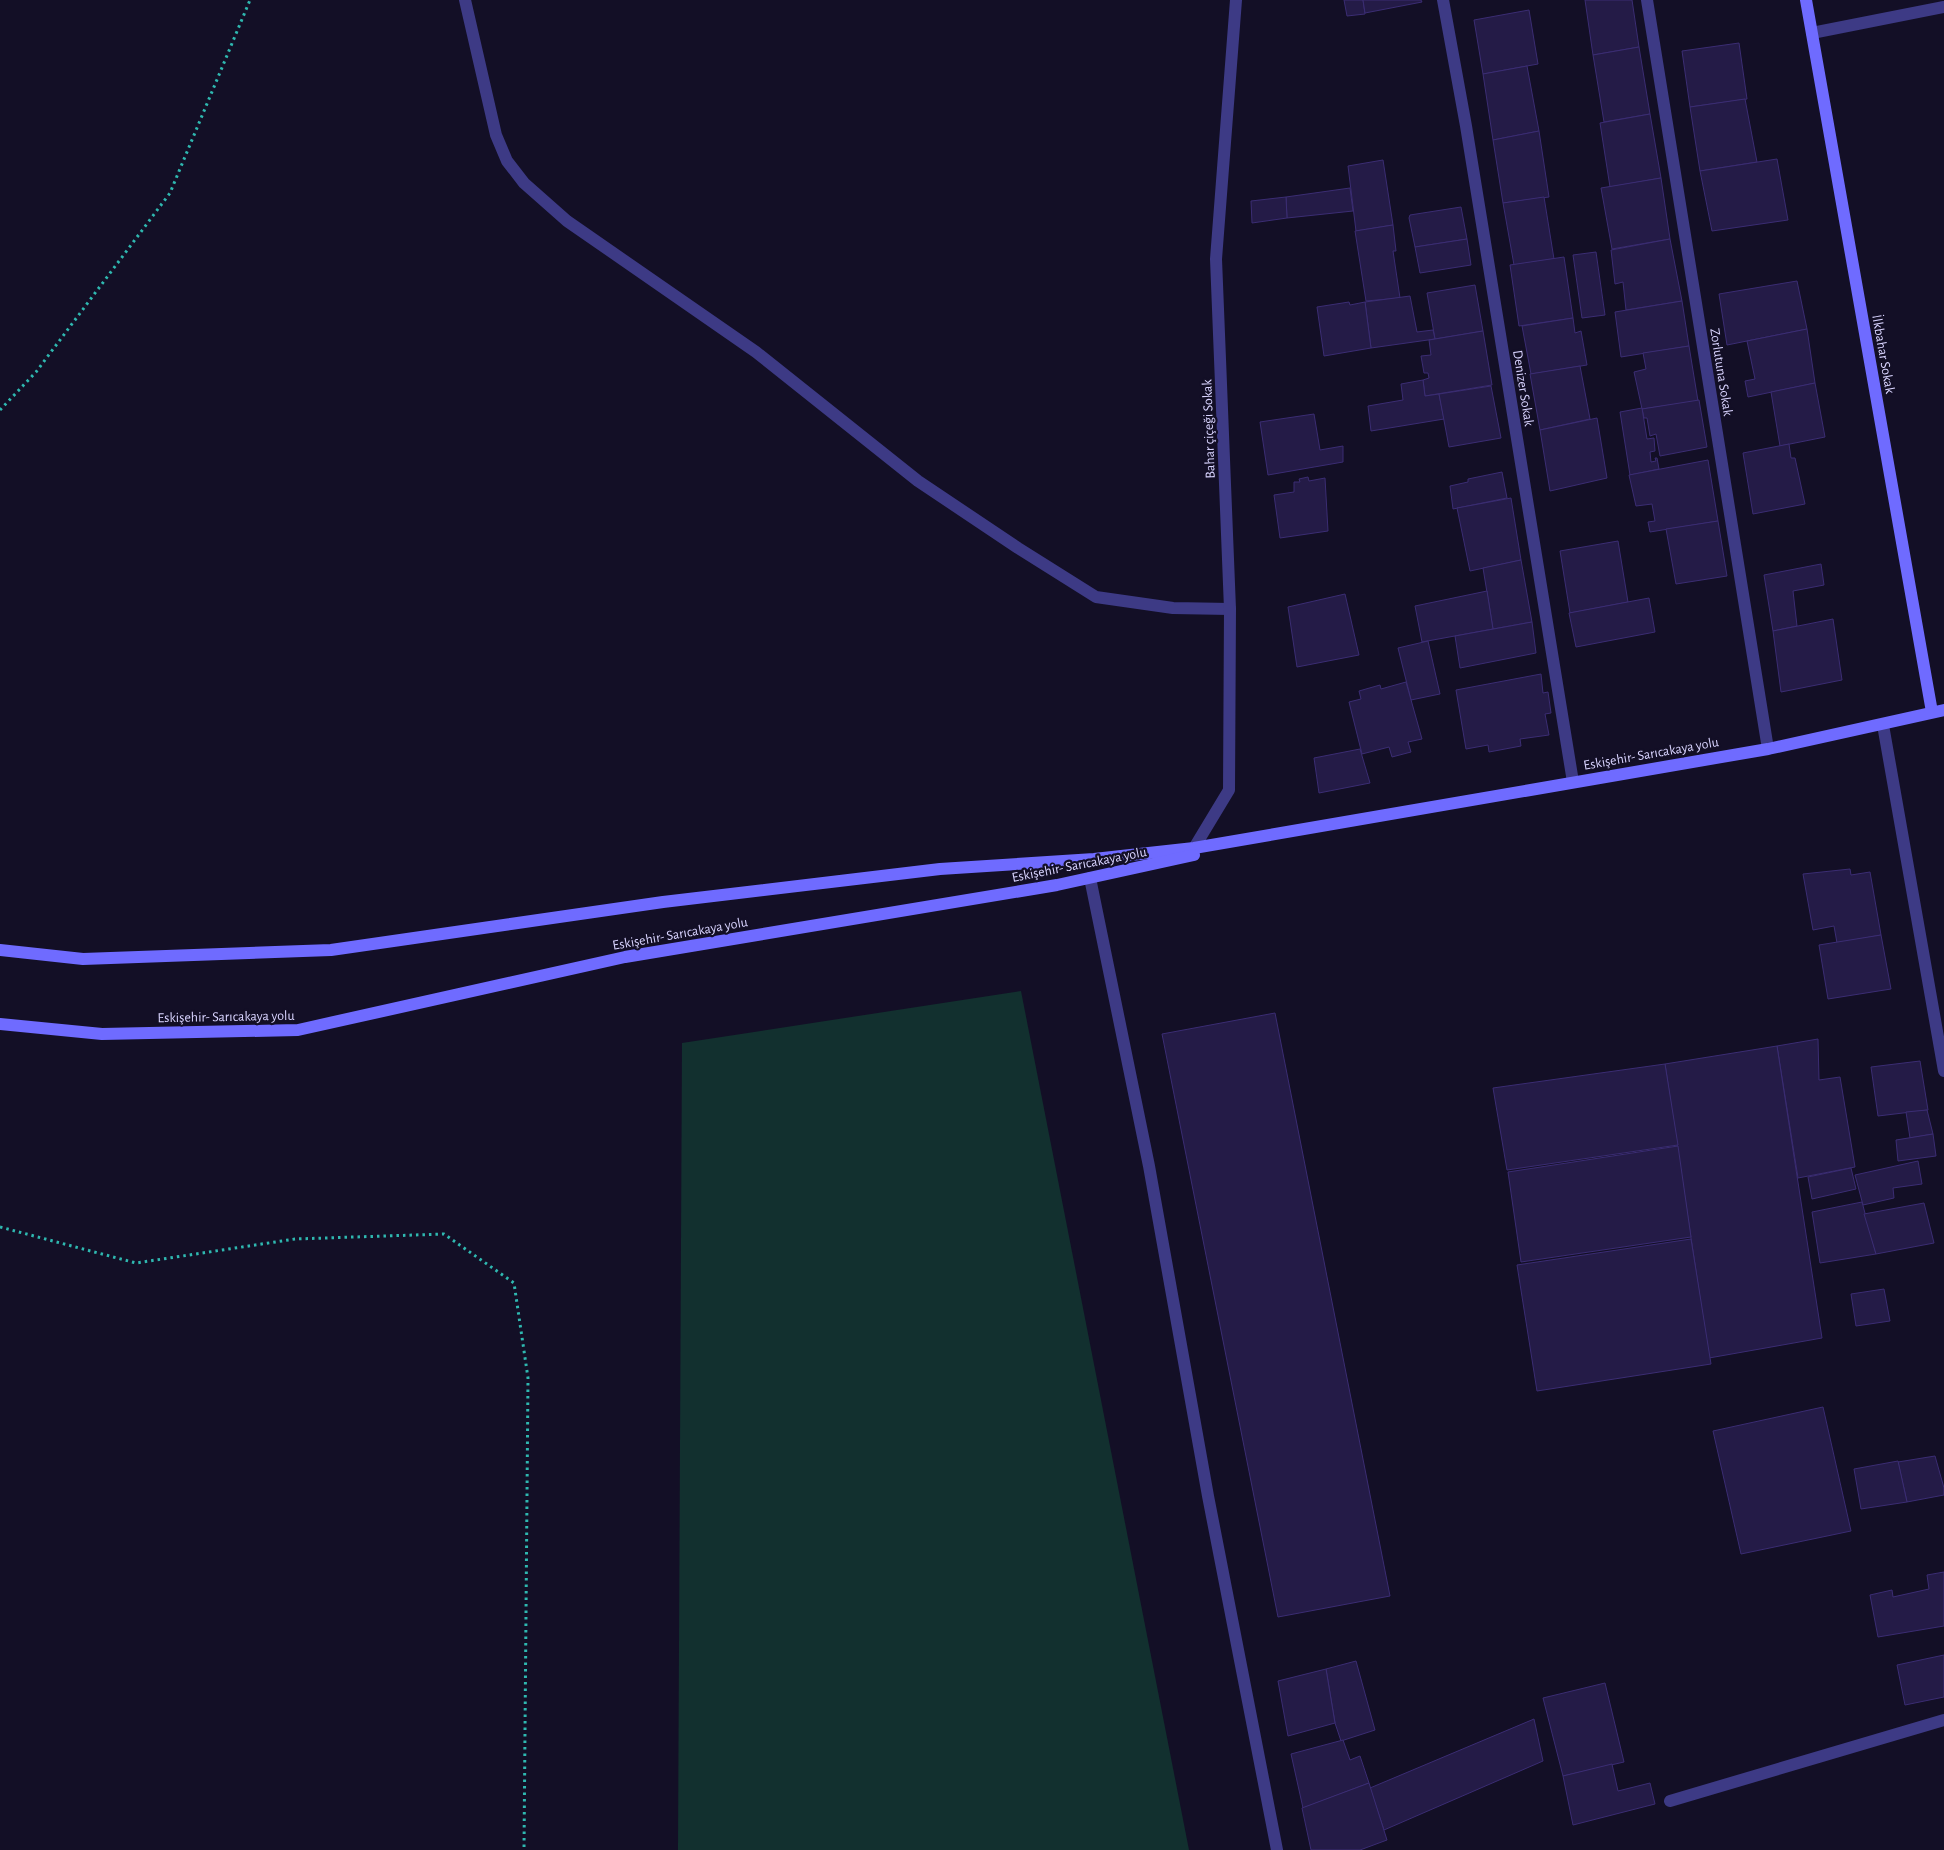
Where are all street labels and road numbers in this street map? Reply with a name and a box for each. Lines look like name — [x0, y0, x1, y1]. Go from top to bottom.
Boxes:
street label: İlkbahar Sokak — [1869, 313, 1900, 395]
street label: Zorlutuna Sokak — [1707, 327, 1735, 418]
street label: Denizer Sokak — [1510, 349, 1536, 428]
street label: Bahar çiçeği Sokak — [1200, 378, 1218, 479]
street label: Eskişehir- Sarıcakaya yolu — [1582, 735, 1720, 773]
street label: Eskişehir- Sarıcakaya yolu — [1011, 845, 1148, 885]
street label: Eskişehir- Sarıcakaya yolu — [611, 915, 749, 953]
street label: Eskişehir- Sarıcakaya yolu — [157, 1009, 295, 1025]

